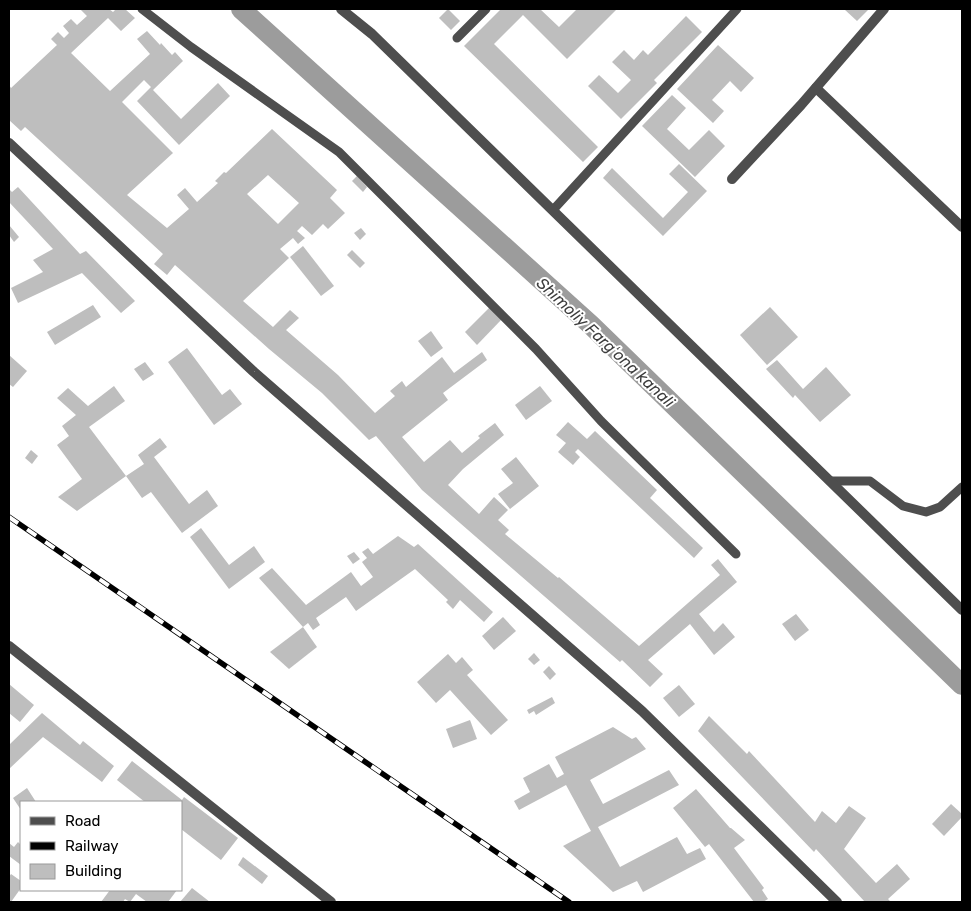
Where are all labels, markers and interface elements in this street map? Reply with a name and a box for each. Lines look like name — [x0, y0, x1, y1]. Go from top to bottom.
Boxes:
water label: Shimoliy Fargʻona kanali — [533, 273, 679, 412]
legend — [20, 801, 182, 891]
text: Road — [65, 812, 101, 830]
text: Railway — [65, 837, 119, 855]
text: Building — [65, 862, 122, 880]

